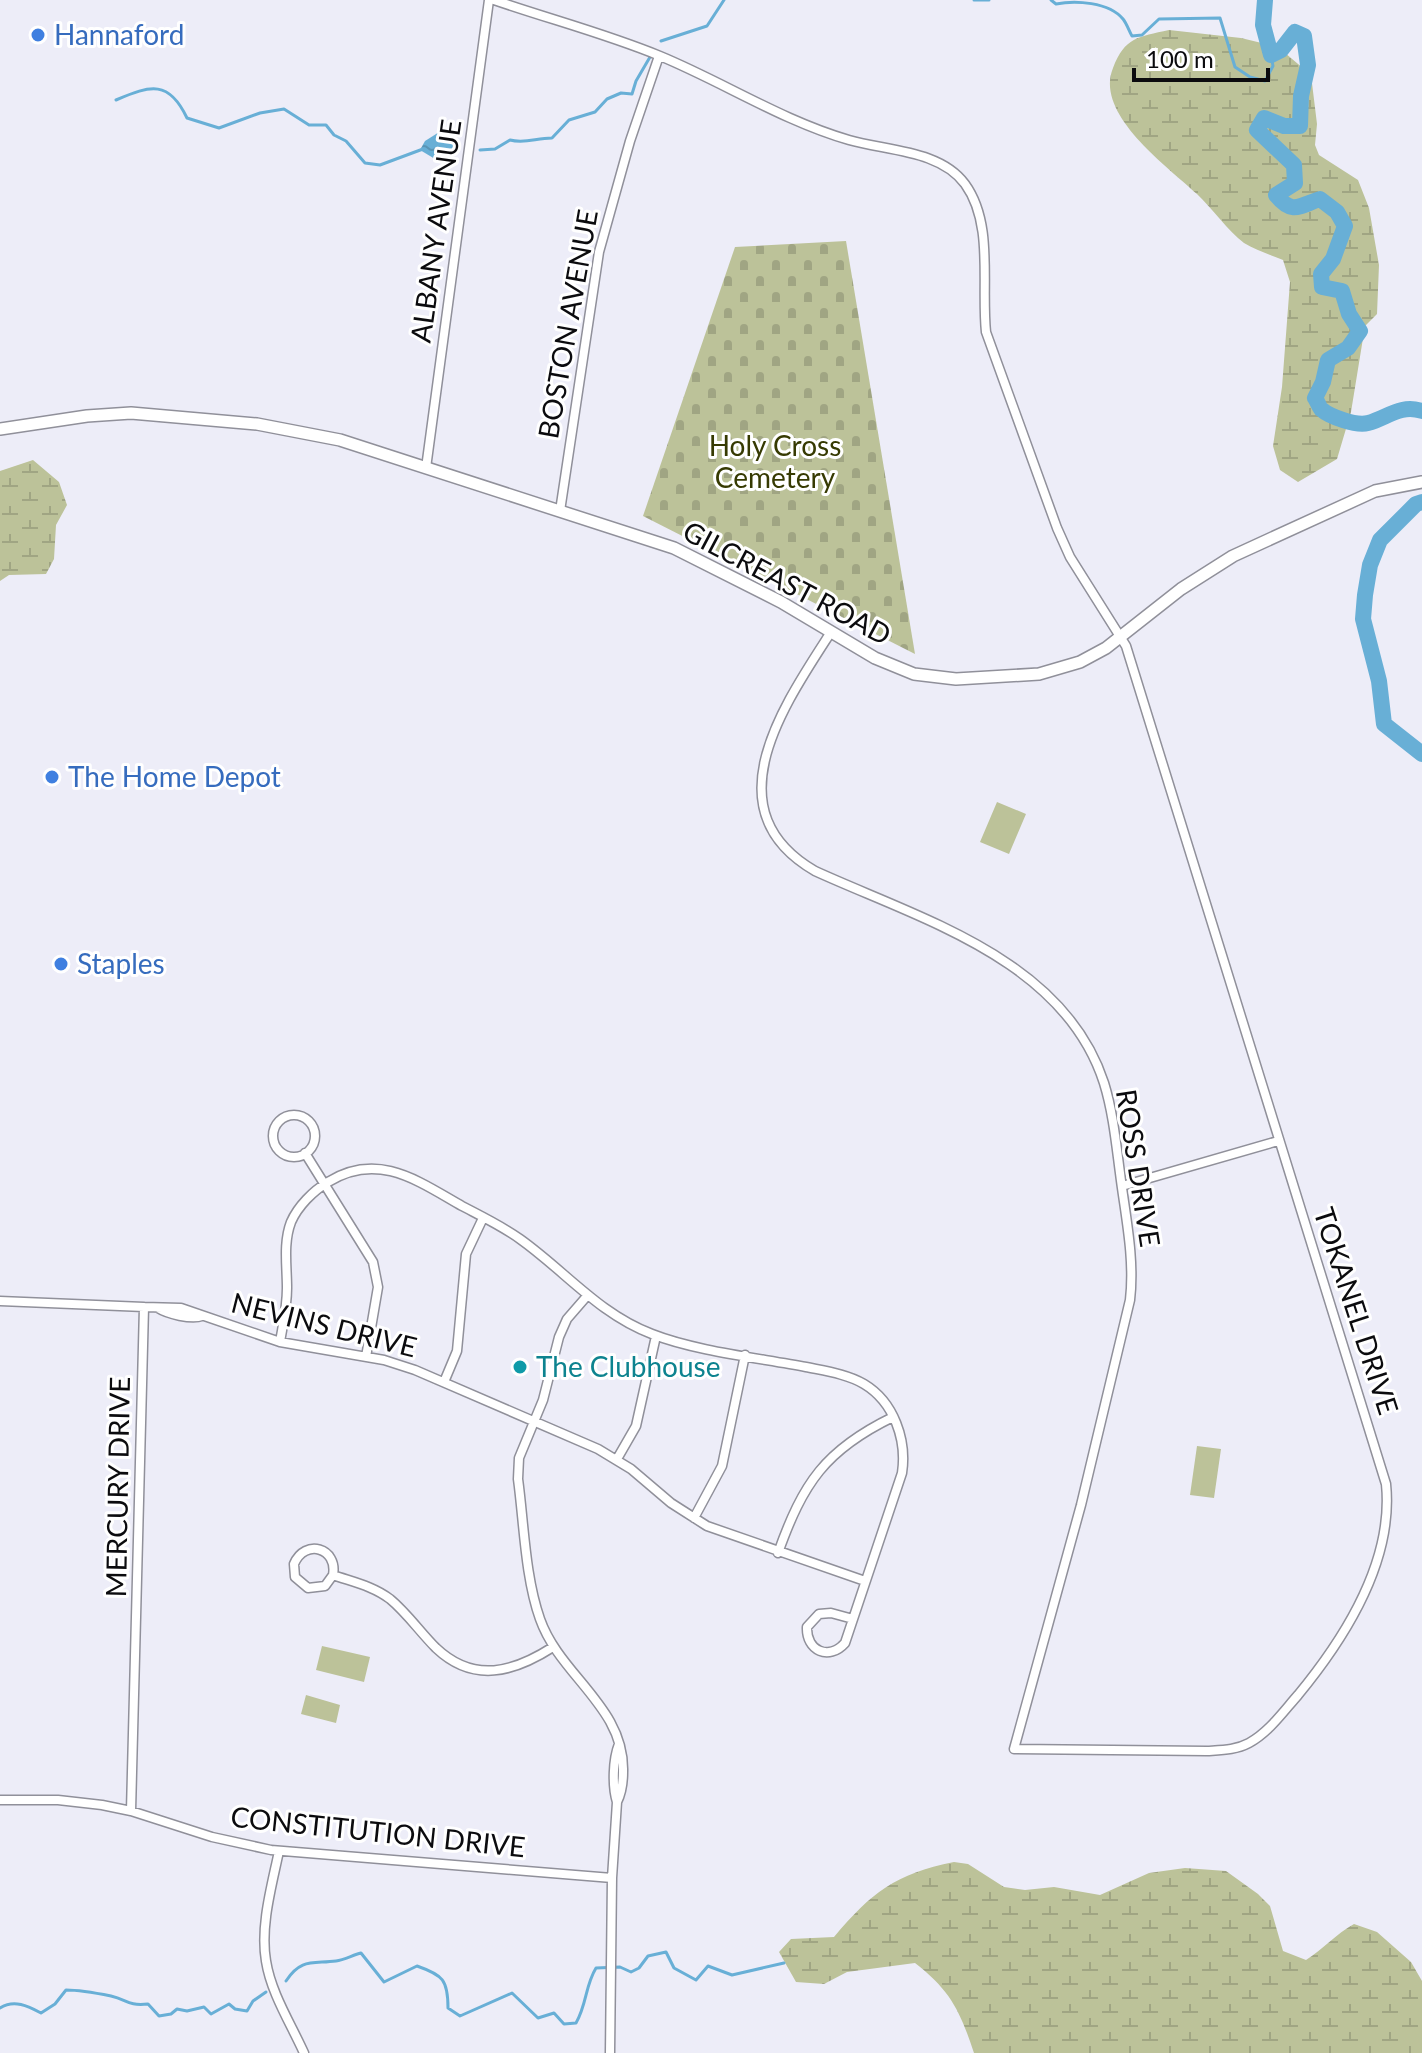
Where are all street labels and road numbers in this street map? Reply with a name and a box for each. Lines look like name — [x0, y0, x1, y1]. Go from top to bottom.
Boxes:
street label: ALBANY AVENUE — [403, 117, 467, 345]
street label: BOSTON AVENUE — [530, 207, 604, 441]
street label: GILCREAST ROAD — [678, 513, 897, 651]
street label: ROSS DRIVE — [1110, 1087, 1168, 1249]
street label: TOKANEL DRIVE — [1307, 1203, 1406, 1418]
street label: NEVINS DRIVE — [228, 1285, 420, 1363]
street label: MERCURY DRIVE — [98, 1376, 136, 1598]
street label: CONSTITUTION DRIVE — [229, 1799, 527, 1863]

